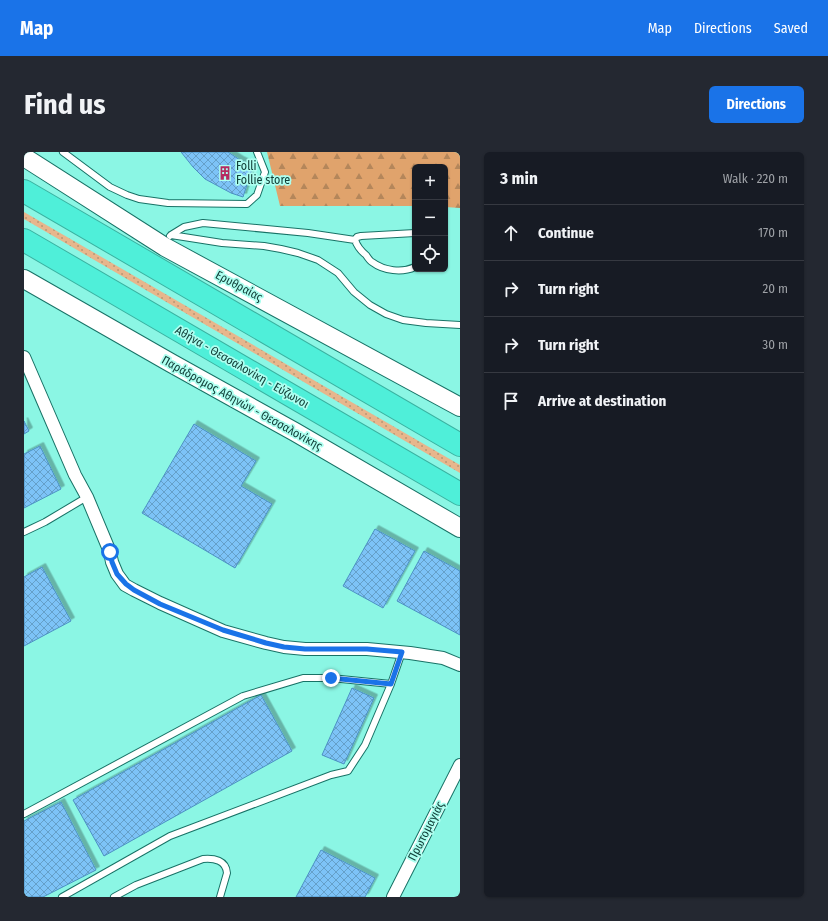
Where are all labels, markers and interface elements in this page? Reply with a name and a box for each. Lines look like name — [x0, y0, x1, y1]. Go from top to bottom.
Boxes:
text: Map — [20, 17, 53, 40]
text: Map — [648, 20, 672, 37]
text: Directions — [694, 20, 752, 37]
text: Saved — [774, 20, 808, 37]
button: Directions — [709, 86, 804, 123]
text: Find us — [24, 88, 106, 121]
place label: Folli Follie store — [236, 159, 290, 187]
map controls — [412, 164, 448, 272]
button: + — [412, 164, 448, 200]
building icon: Folli Follie store — [217, 165, 233, 181]
text: 3 min — [500, 168, 538, 189]
text: Walk · 220 m — [723, 171, 788, 186]
button: − — [412, 200, 448, 236]
icon: ahead — [500, 222, 522, 244]
text: Continue — [538, 224, 594, 242]
text: 170 m — [758, 225, 788, 240]
button: locate — [412, 236, 448, 272]
street label: Ερυθραίας — [213, 268, 265, 304]
icon: right — [500, 278, 522, 300]
text: Turn right — [538, 280, 599, 298]
text: 20 m — [762, 281, 788, 296]
street label: Αθήνα - Θεσσαλονίκη - Εύζωνοι — [173, 323, 311, 411]
icon: right — [500, 334, 522, 356]
text: Turn right — [538, 336, 599, 354]
text: 30 m — [762, 337, 788, 352]
street label: Παράδρομος Αθηνών - Θεσσαλονίκης — [159, 353, 325, 453]
icon: arrive — [500, 390, 522, 412]
text: Arrive at destination — [538, 392, 666, 410]
route start — [101, 543, 119, 561]
route end — [322, 669, 340, 687]
street label: Πρωτομαγιάς — [405, 799, 447, 863]

